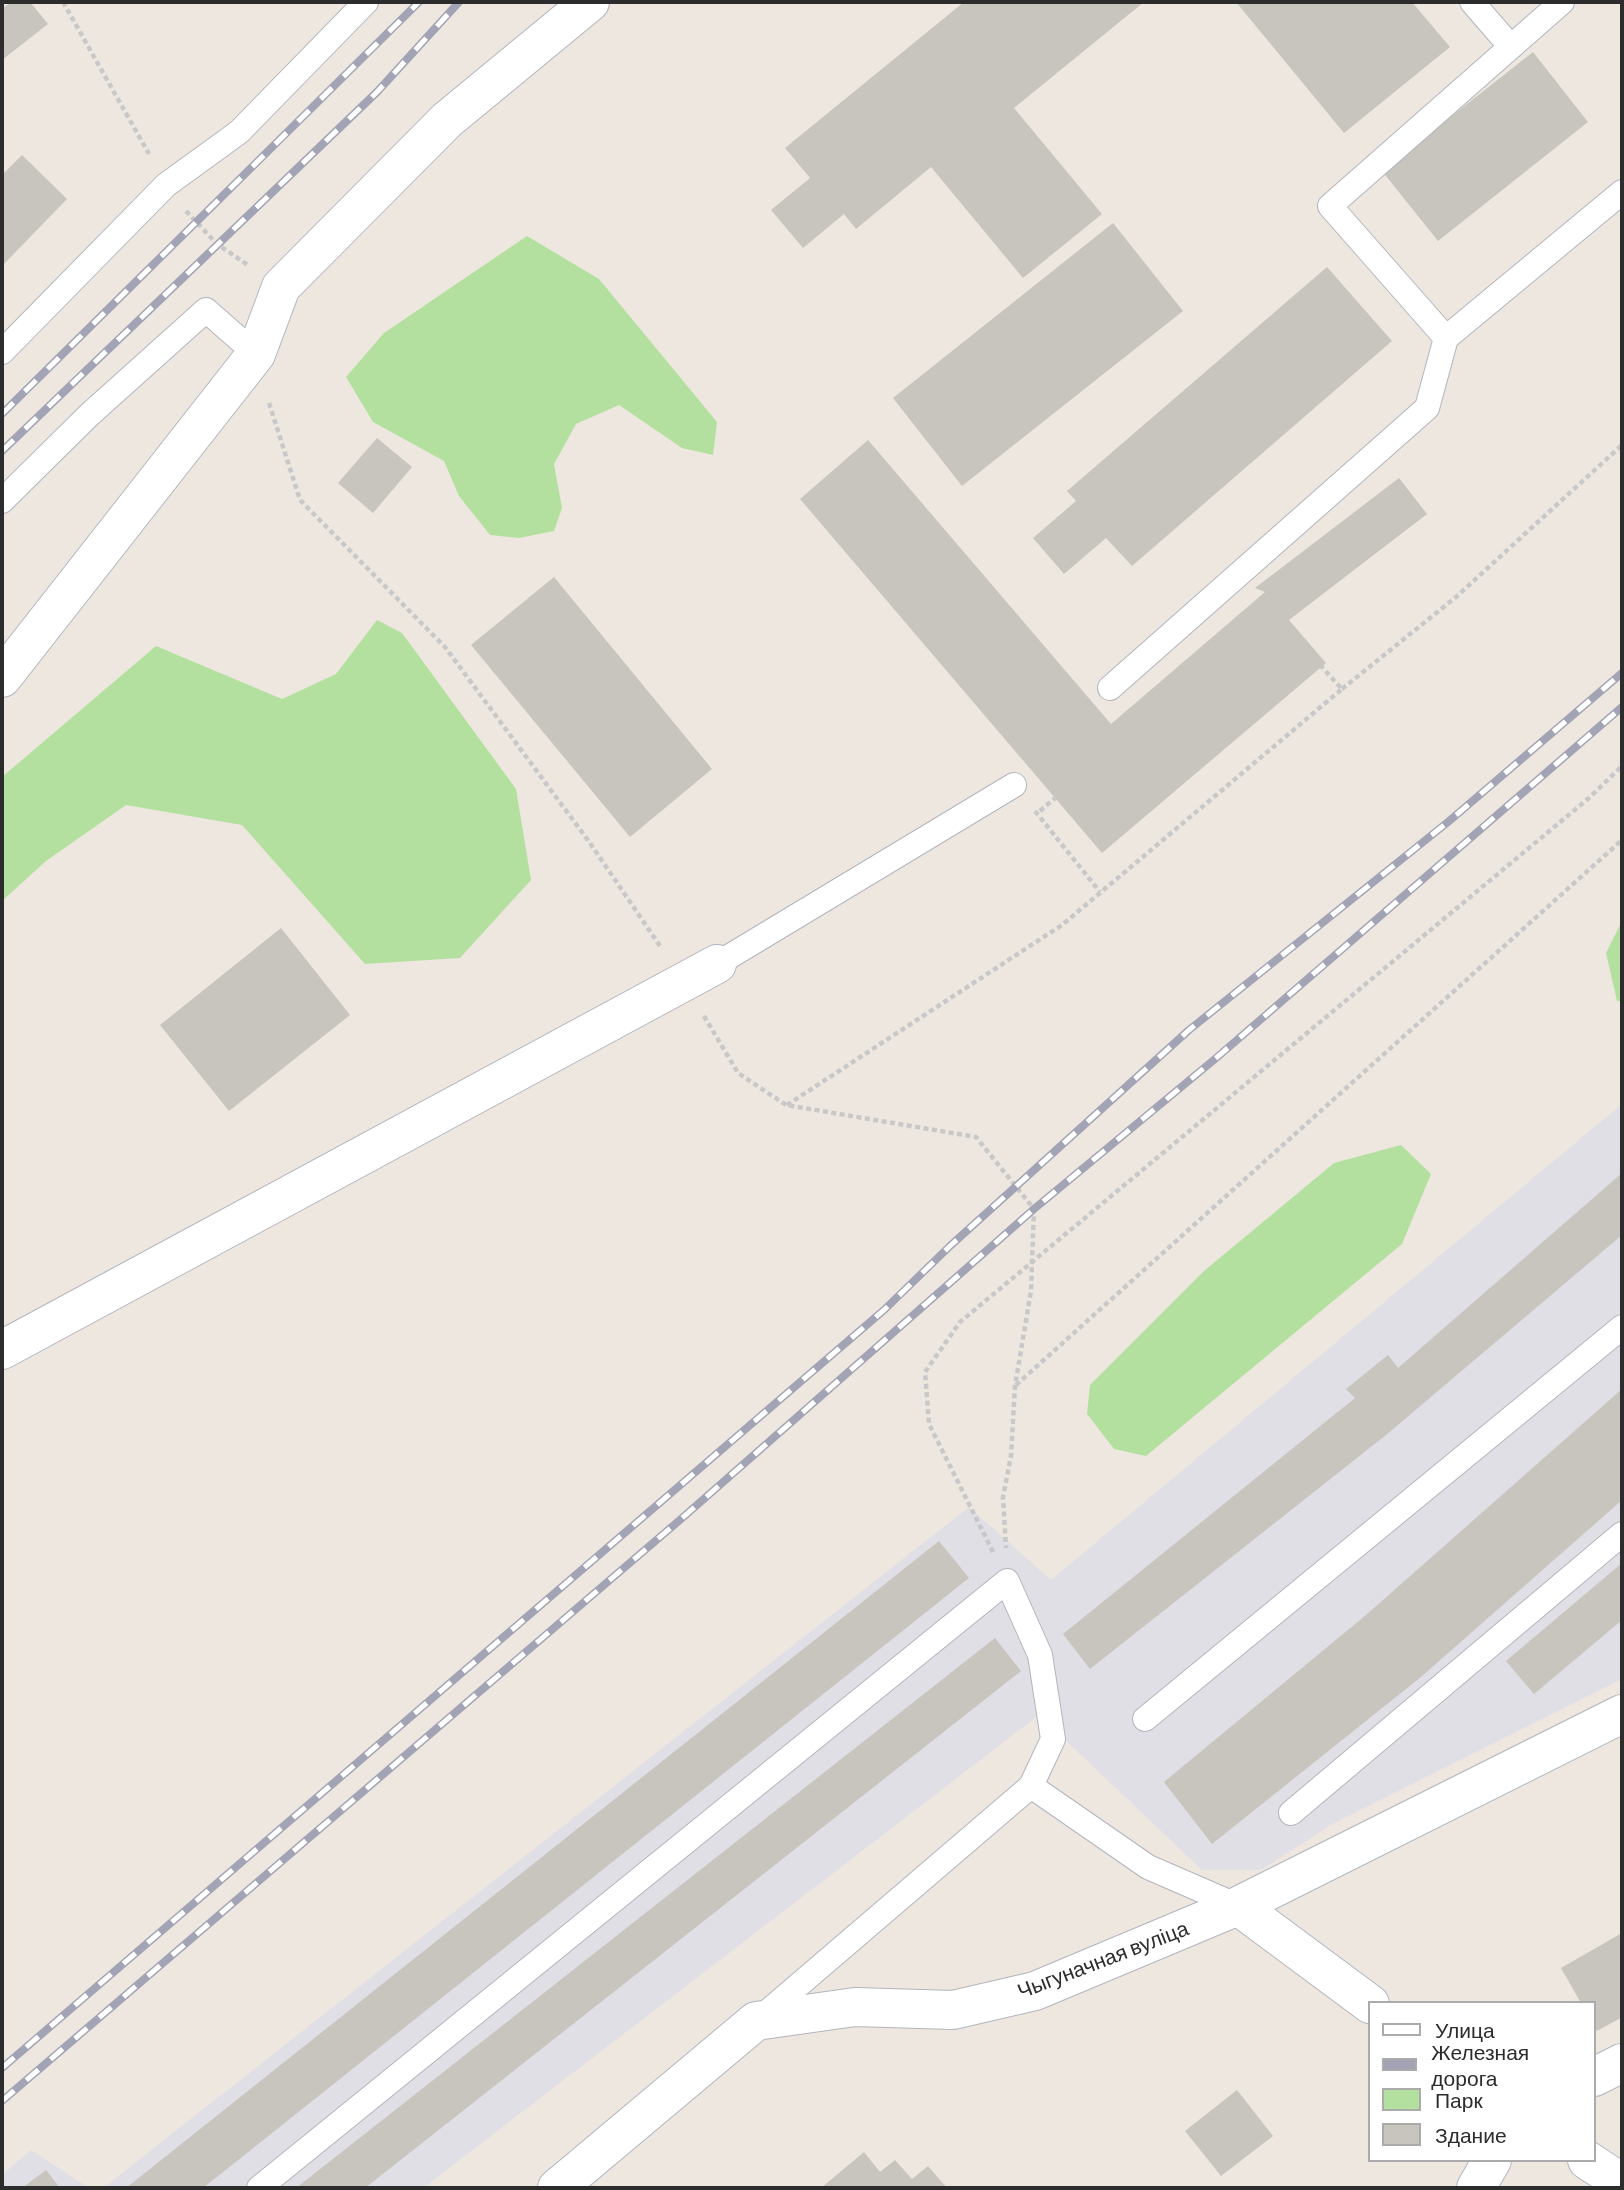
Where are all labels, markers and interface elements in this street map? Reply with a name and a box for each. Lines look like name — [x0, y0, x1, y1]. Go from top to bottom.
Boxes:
street label: Чыгуначная вуліца — [1014, 1916, 1192, 2004]
legend — [1368, 2001, 1596, 2162]
text: Улица — [1435, 2017, 1495, 2042]
text: Железная дорога — [1431, 2039, 1529, 2090]
text: Парк — [1435, 2087, 1483, 2112]
text: Здание — [1435, 2122, 1507, 2147]

